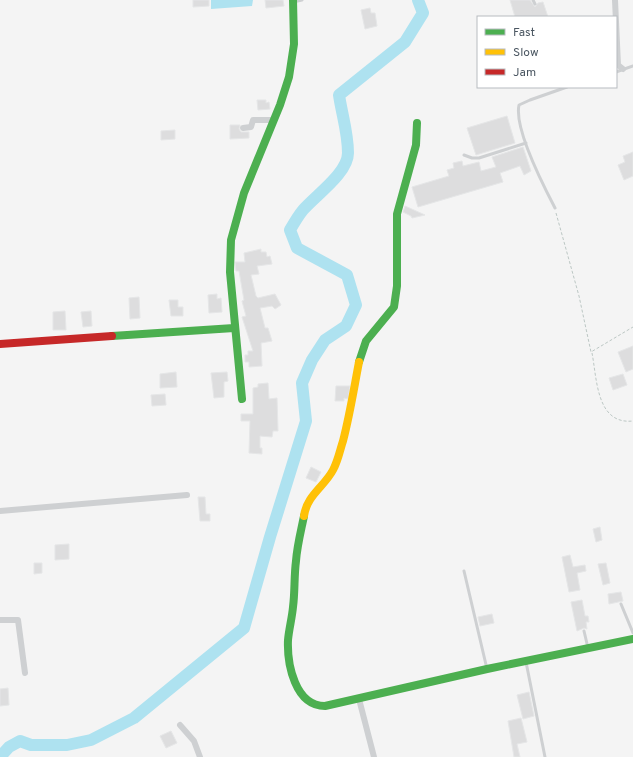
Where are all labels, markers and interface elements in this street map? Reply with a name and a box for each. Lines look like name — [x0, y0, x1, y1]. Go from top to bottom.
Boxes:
legend — [477, 16, 617, 88]
text: Fast — [513, 25, 535, 41]
text: Slow — [513, 45, 539, 61]
text: Jam — [513, 65, 536, 81]

